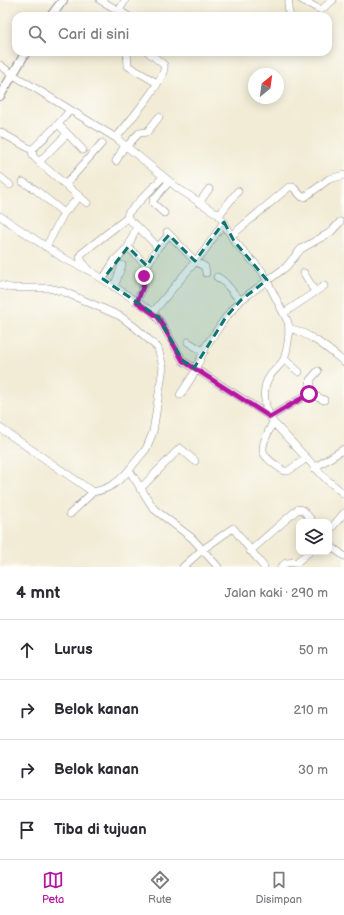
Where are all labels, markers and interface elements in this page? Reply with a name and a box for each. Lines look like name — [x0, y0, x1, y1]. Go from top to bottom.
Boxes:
search box — [12, 12, 332, 56]
icon: search — [26, 23, 48, 45]
text: Cari di sini — [58, 25, 129, 44]
north arrow — [248, 68, 284, 104]
route end — [135, 267, 153, 285]
route start — [300, 385, 318, 403]
map controls — [296, 519, 332, 555]
button: layers — [296, 519, 332, 555]
text: 4 mnt — [16, 583, 60, 603]
text: Jalan kaki · 290 m — [225, 585, 328, 601]
icon: ahead — [16, 639, 38, 661]
text: Lurus — [54, 640, 93, 659]
text: 50 m — [299, 642, 328, 658]
icon: right — [16, 699, 38, 721]
text: Belok kanan — [54, 700, 139, 719]
text: 210 m — [294, 702, 328, 718]
icon: right — [16, 759, 38, 781]
text: Belok kanan — [54, 760, 139, 779]
text: 30 m — [298, 762, 328, 778]
icon: arrive — [16, 819, 38, 841]
text: Tiba di tujuan — [54, 820, 147, 839]
tab: Peta — [42, 869, 64, 906]
tab: Rute — [148, 869, 172, 906]
tab: Disimpan — [256, 869, 302, 906]

